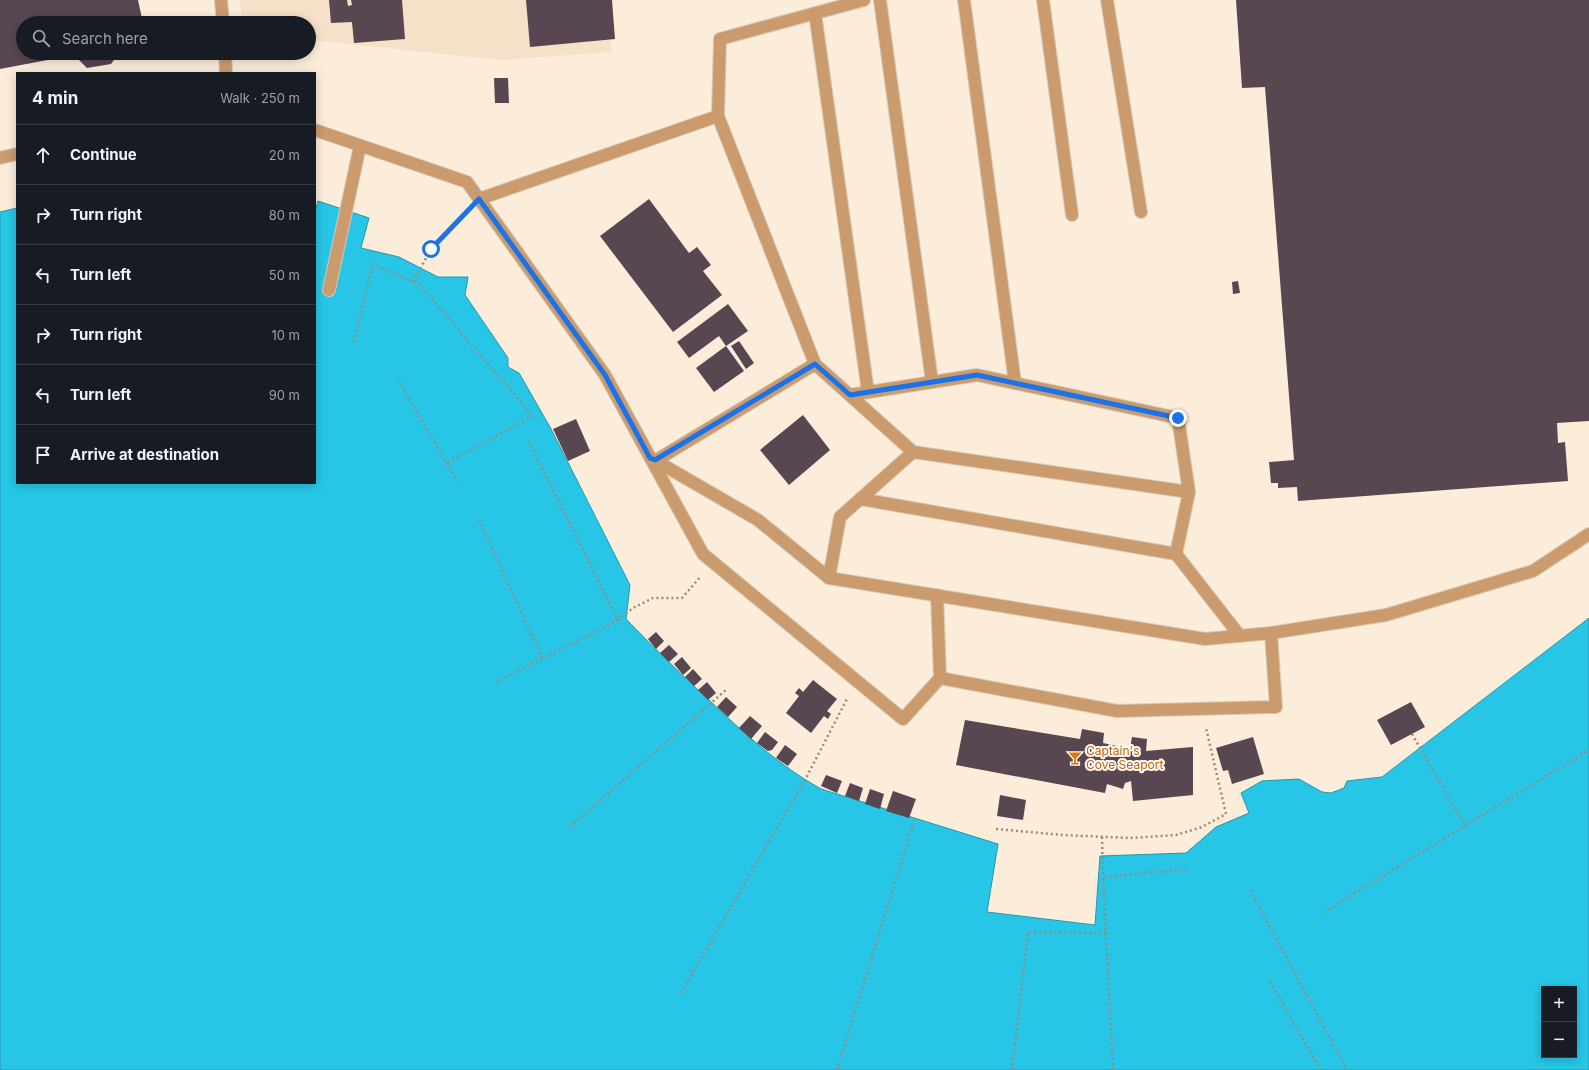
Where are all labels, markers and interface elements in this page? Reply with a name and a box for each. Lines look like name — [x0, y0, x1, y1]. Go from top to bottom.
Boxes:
search box — [16, 16, 316, 60]
icon: search — [30, 27, 52, 49]
text: Search here — [62, 29, 148, 48]
text: 4 min — [32, 88, 78, 108]
text: Walk · 250 m — [220, 90, 300, 106]
icon: ahead — [32, 144, 54, 166]
text: Continue — [70, 145, 137, 164]
text: 20 m — [269, 147, 300, 163]
icon: right — [32, 204, 54, 226]
text: Turn right — [70, 205, 142, 224]
text: 80 m — [269, 207, 300, 223]
route start — [422, 240, 440, 258]
icon: left — [32, 264, 54, 286]
text: Turn left — [70, 265, 131, 284]
text: 50 m — [269, 267, 300, 283]
icon: right — [32, 324, 54, 346]
text: Turn right — [70, 325, 142, 344]
text: 10 m — [271, 327, 300, 343]
icon: left — [32, 384, 54, 406]
text: Turn left — [70, 385, 131, 404]
text: 90 m — [269, 387, 300, 403]
route end — [1169, 409, 1187, 427]
icon: arrive — [32, 444, 54, 466]
text: Arrive at destination — [70, 445, 219, 464]
place label: Captain's Cove Seaport — [1086, 743, 1163, 772]
bar icon: Captain's Cove Seaport — [1067, 750, 1083, 766]
map controls — [1541, 986, 1577, 1058]
button: + — [1541, 986, 1577, 1022]
button: − — [1541, 1022, 1577, 1058]

